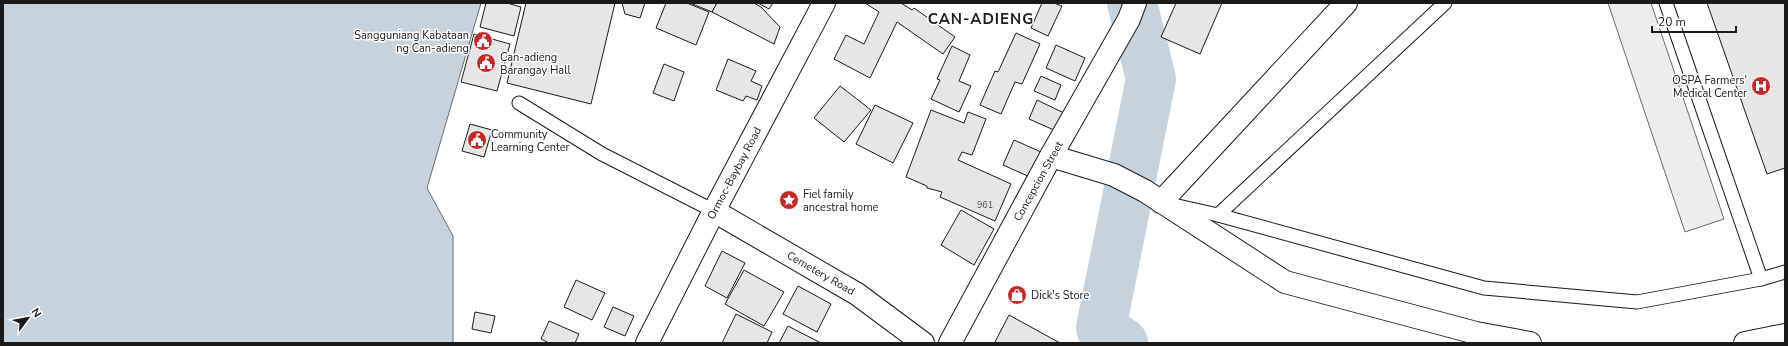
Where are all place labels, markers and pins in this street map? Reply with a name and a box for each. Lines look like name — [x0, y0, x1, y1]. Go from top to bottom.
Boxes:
place label: Sangguniang Kabataan ng Can-adieng — [354, 28, 469, 56]
public building icon: Sangguniang Kabataan ng Can-adieng — [472, 30, 494, 52]
place label: Can-adieng Barangay Hall — [500, 50, 571, 78]
public building icon: Can-adieng Barangay Hall — [475, 52, 497, 74]
place label: OSPA Farmers' Medical Center — [1672, 73, 1747, 101]
hospital icon: OSPA Farmers' Medical Center — [1750, 75, 1772, 97]
place label: Community Learning Center — [491, 127, 570, 155]
public building icon: Community Learning Center — [466, 129, 488, 151]
place label: Fiel family ancestral home — [803, 187, 879, 215]
place icon: Fiel family ancestral home — [778, 189, 800, 211]
shop icon: Dick's Store — [1006, 284, 1028, 306]
place label: Dick's Store — [1031, 288, 1089, 303]

